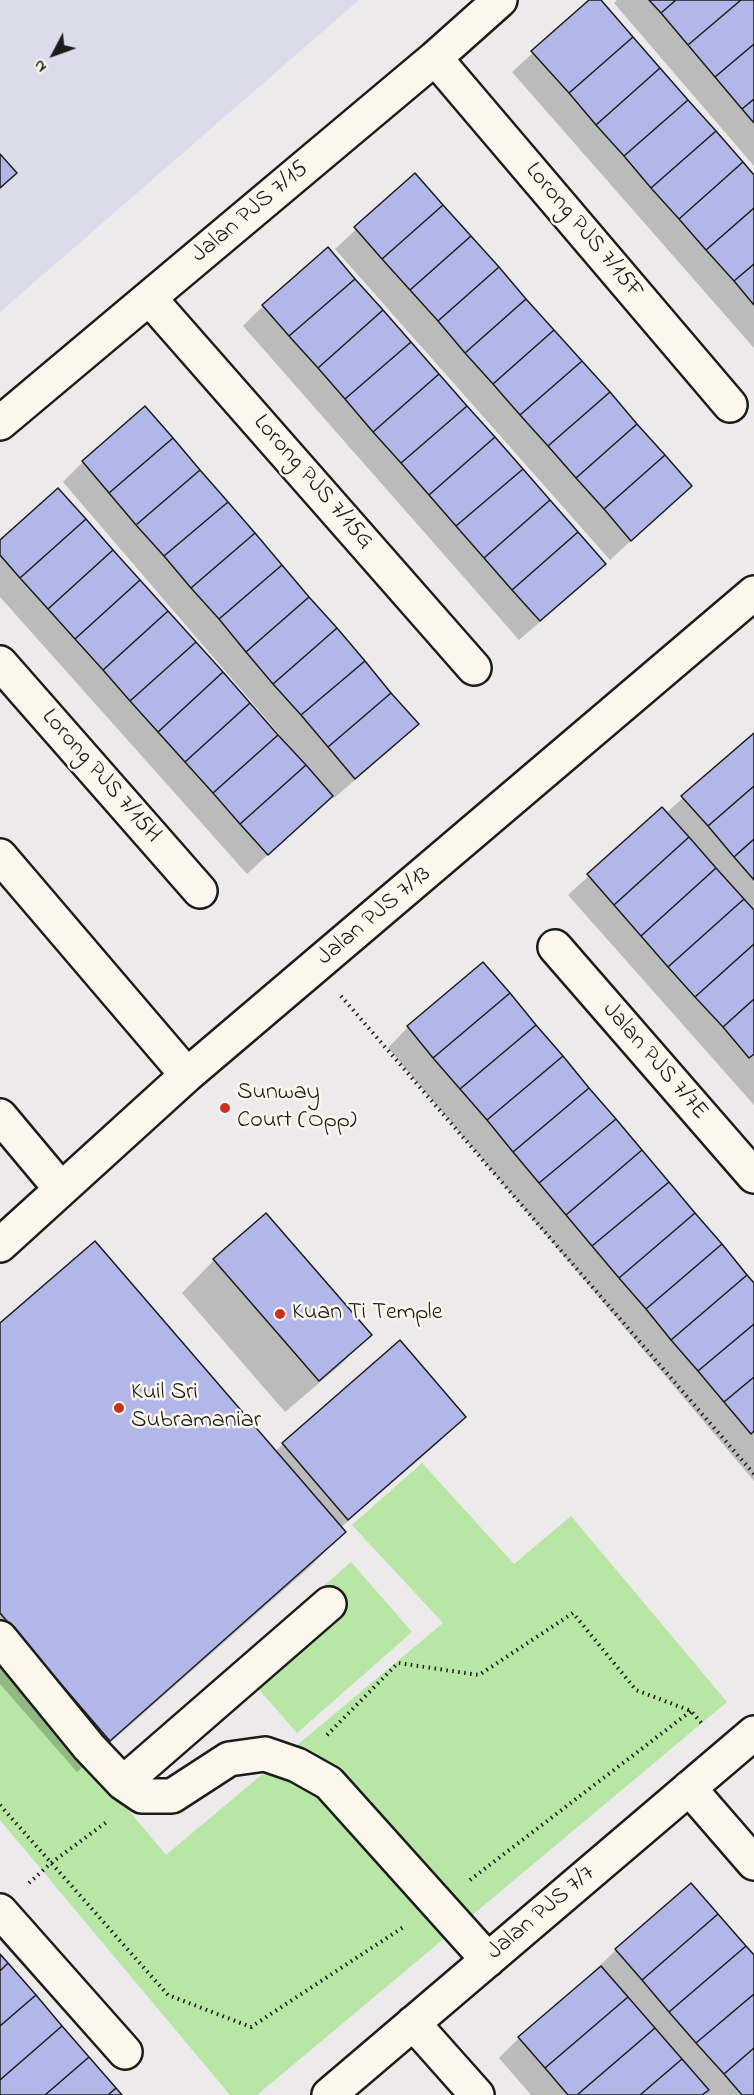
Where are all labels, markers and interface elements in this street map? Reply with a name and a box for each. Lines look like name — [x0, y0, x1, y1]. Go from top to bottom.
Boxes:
north arrow — [24, 24, 84, 84]
text: N — [28, 54, 53, 78]
street label: Jalan PJS 7/15 — [187, 156, 315, 270]
street label: Lorong PJS 7/15F — [517, 158, 649, 306]
street label: Lorong PJS 7/15G — [246, 410, 378, 556]
street label: Lorong PJS 7/15H — [34, 704, 166, 850]
street label: Jalan PJS 7/13 — [312, 861, 438, 973]
street label: Jalan PJS 7/7E — [595, 997, 713, 1127]
place label: Sunway Court (Opp) — [237, 1080, 357, 1136]
marker: Sunway Court (Opp) — [218, 1101, 232, 1115]
place label: Kuan Ti Temple — [292, 1300, 442, 1328]
marker: Kuan Ti Temple — [273, 1307, 287, 1321]
place label: Kuil Sri Subramaniar — [131, 1380, 261, 1436]
marker: Kuil Sri Subramaniar — [112, 1401, 126, 1415]
street label: Jalan PJS 7/7 — [482, 1860, 602, 1968]

